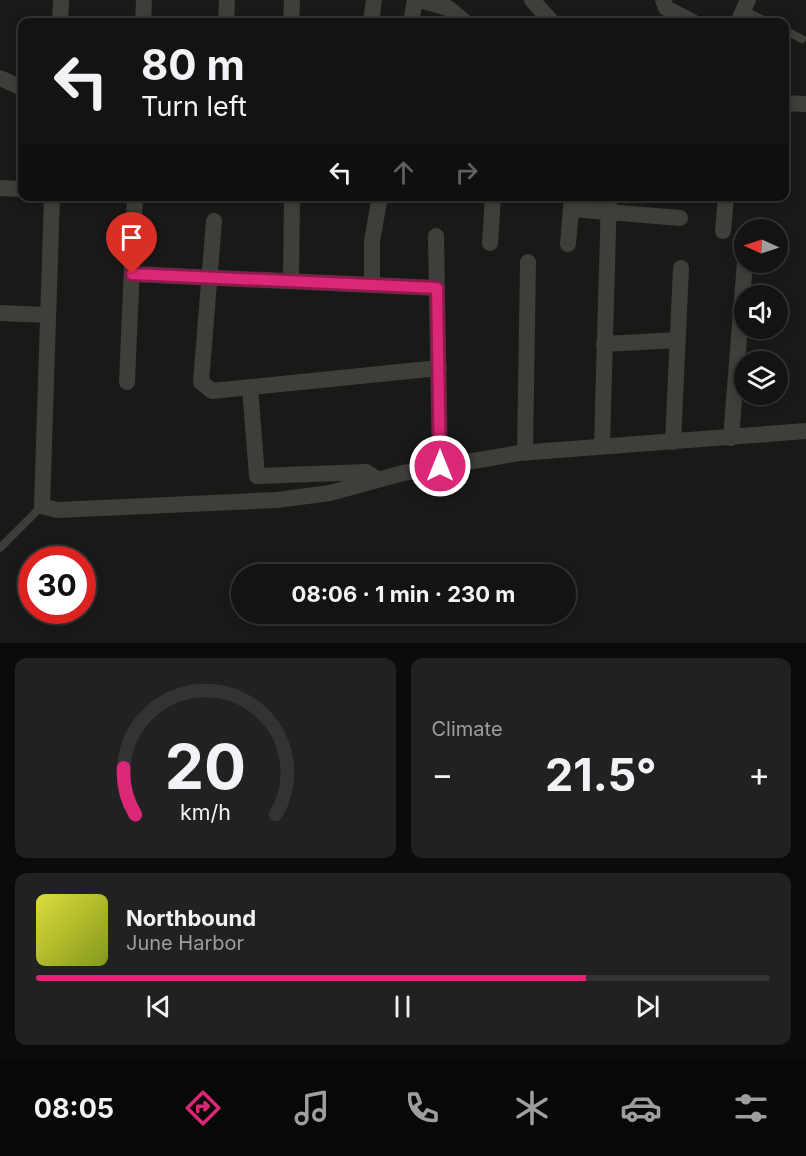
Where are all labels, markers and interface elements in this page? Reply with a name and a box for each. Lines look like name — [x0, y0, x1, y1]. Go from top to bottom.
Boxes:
text: 80 m — [141, 39, 245, 90]
icon: left — [42, 42, 120, 120]
text: Turn left — [141, 90, 247, 123]
icon: left — [324, 156, 357, 189]
icon: ahead — [387, 156, 420, 189]
icon: right — [450, 156, 483, 189]
pin — [106, 212, 157, 274]
north arrow — [734, 219, 788, 273]
map controls — [734, 219, 788, 405]
icon: arrive — [115, 221, 148, 254]
button: sound — [734, 285, 788, 339]
button: layers — [734, 351, 788, 405]
position arrow — [408, 434, 472, 498]
speed limit sign: 30 — [18, 546, 96, 624]
text: 08:06 · 1 min · 230 m — [292, 581, 515, 607]
text: Climate — [432, 717, 503, 741]
text: 20 — [165, 729, 246, 804]
text: 21.5° — [545, 747, 657, 802]
text: − — [432, 754, 453, 794]
text: + — [748, 754, 770, 794]
text: km/h — [180, 799, 231, 825]
text: Northbound — [126, 905, 256, 931]
text: June Harbor — [126, 931, 244, 955]
icon: previous — [142, 990, 175, 1023]
icon: pause — [386, 990, 419, 1023]
icon: next — [631, 990, 664, 1023]
icon: directions — [182, 1087, 224, 1129]
icon: music — [291, 1087, 333, 1129]
icon: phone — [401, 1087, 443, 1129]
icon: climate — [511, 1087, 553, 1129]
icon: car — [620, 1087, 662, 1129]
icon: filters — [730, 1087, 772, 1129]
text: 08:05 — [34, 1092, 114, 1125]

